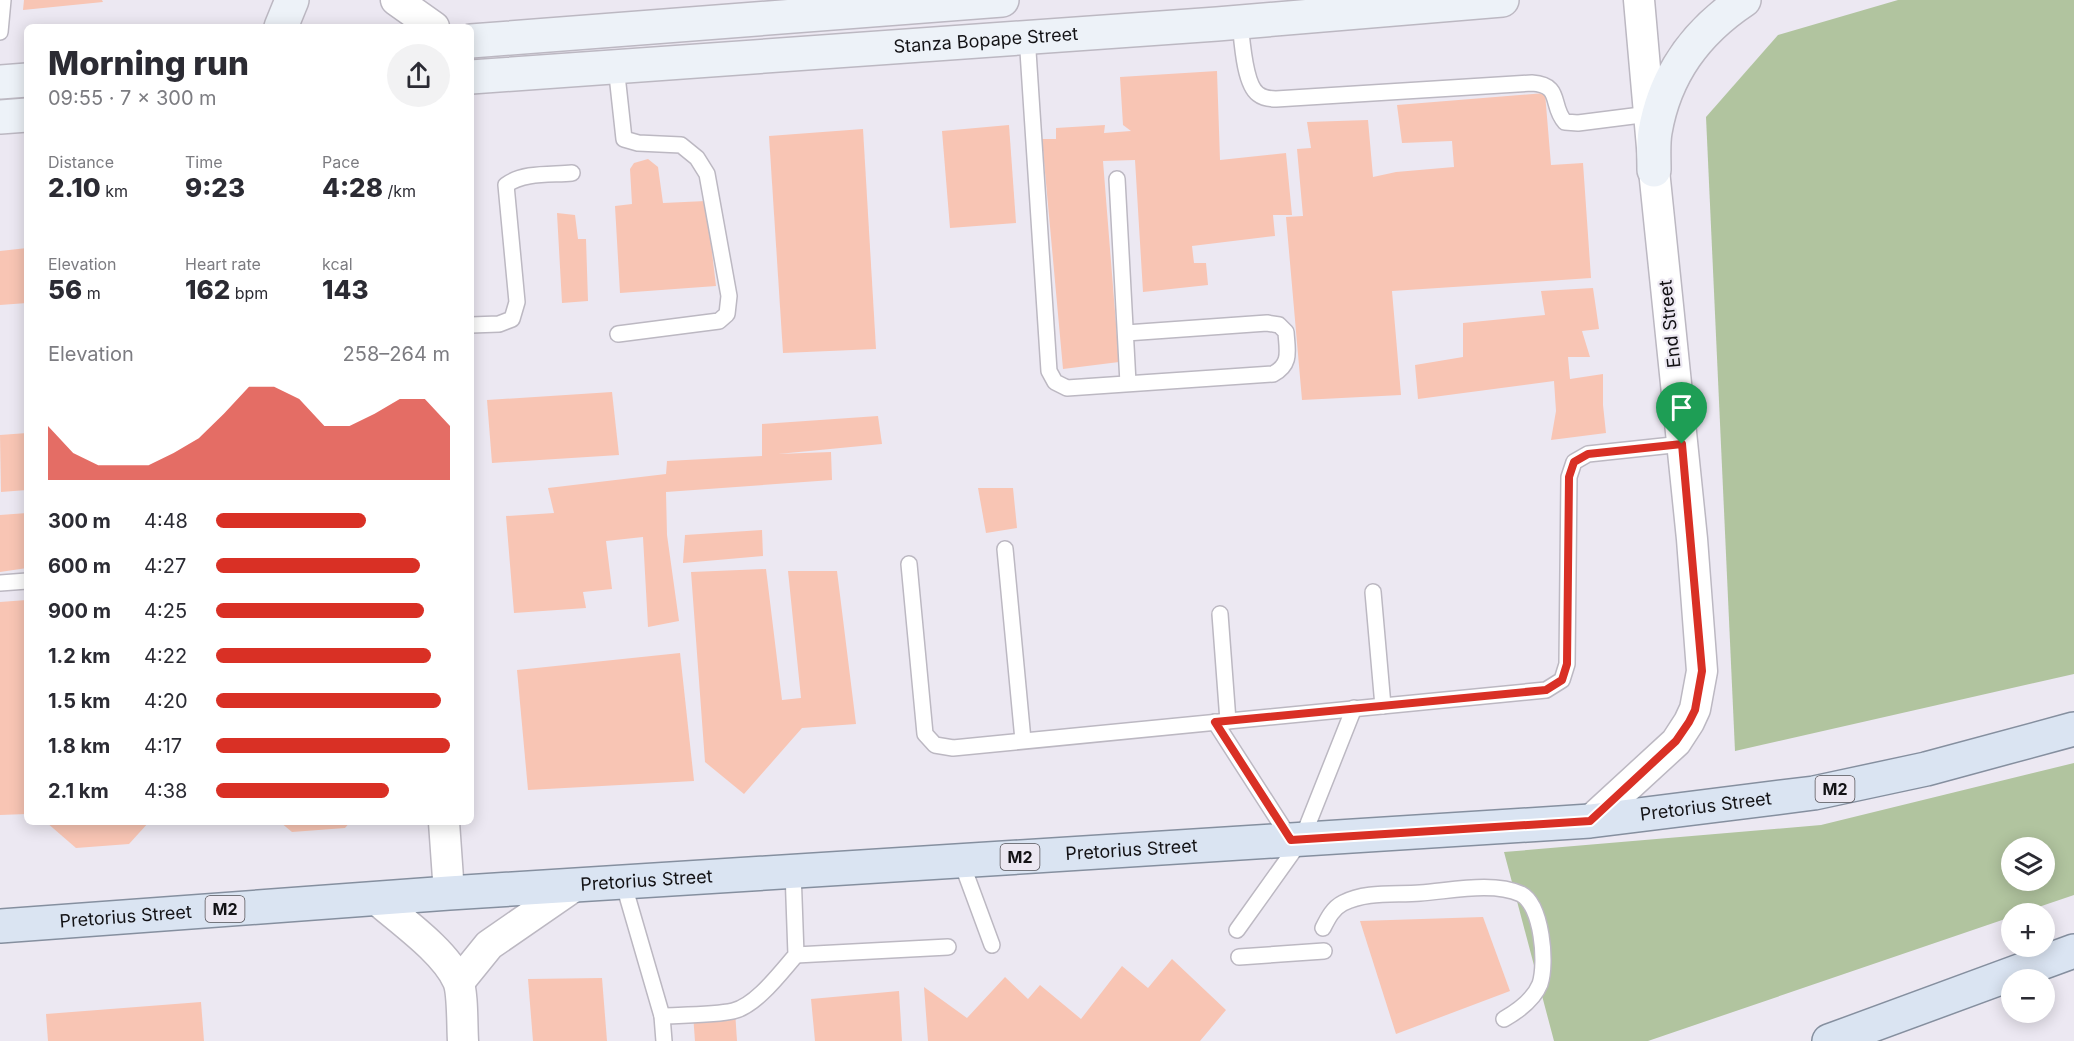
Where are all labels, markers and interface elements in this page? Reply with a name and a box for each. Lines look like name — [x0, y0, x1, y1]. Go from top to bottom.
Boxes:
street label: Stanza Bopape Street — [893, 23, 1079, 57]
text: Morning run — [48, 43, 249, 83]
button: share — [387, 44, 450, 107]
text: 09:55 · 7 × 300 m — [48, 86, 217, 110]
text: Distance — [48, 152, 114, 172]
text: Time — [185, 152, 223, 172]
text: Pace — [322, 152, 360, 172]
text: 2.10 — [48, 172, 101, 203]
text: 9:23 — [185, 172, 245, 203]
text: 4:28 — [322, 172, 383, 203]
text: km — [101, 181, 128, 201]
text: /km — [383, 181, 416, 201]
text: Elevation — [48, 254, 117, 274]
text: Heart rate — [185, 254, 261, 274]
text: kcal — [322, 254, 353, 274]
text: 56 — [48, 274, 82, 305]
text: 162 — [185, 274, 230, 305]
text: 143 — [322, 274, 368, 305]
street label: End Street — [1654, 279, 1685, 369]
text: m — [82, 283, 101, 303]
text: bpm — [230, 283, 268, 303]
text: Elevation — [48, 342, 134, 366]
text: 258–264 m — [343, 342, 450, 366]
pin — [1656, 382, 1707, 444]
icon: arrive — [1665, 391, 1698, 424]
text: 300 m — [48, 509, 111, 533]
text: 4:48 — [144, 509, 188, 533]
text: 600 m — [48, 554, 111, 578]
text: 4:27 — [144, 554, 186, 578]
text: 900 m — [48, 599, 111, 623]
text: 4:25 — [144, 599, 187, 623]
text: 1.2 km — [48, 644, 111, 668]
text: 4:22 — [144, 644, 187, 668]
text: 1.5 km — [48, 689, 111, 713]
text: 4:20 — [144, 689, 188, 713]
text: 1.8 km — [48, 734, 110, 758]
text: 4:17 — [144, 734, 182, 758]
road number: M2 — [1816, 776, 1854, 802]
text: 2.1 km — [48, 779, 109, 803]
text: 4:38 — [144, 779, 187, 803]
street label: Pretorius Street — [1639, 787, 1773, 825]
street label: Pretorius Street — [1065, 835, 1198, 864]
map controls — [2001, 837, 2055, 1023]
button: layers — [2001, 837, 2055, 891]
road number: M2 — [1000, 844, 1040, 870]
street label: Pretorius Street — [580, 865, 713, 895]
road number: M2 — [206, 896, 244, 922]
street label: Pretorius Street — [59, 901, 193, 932]
button: + — [2001, 903, 2055, 957]
button: − — [2001, 969, 2055, 1023]

